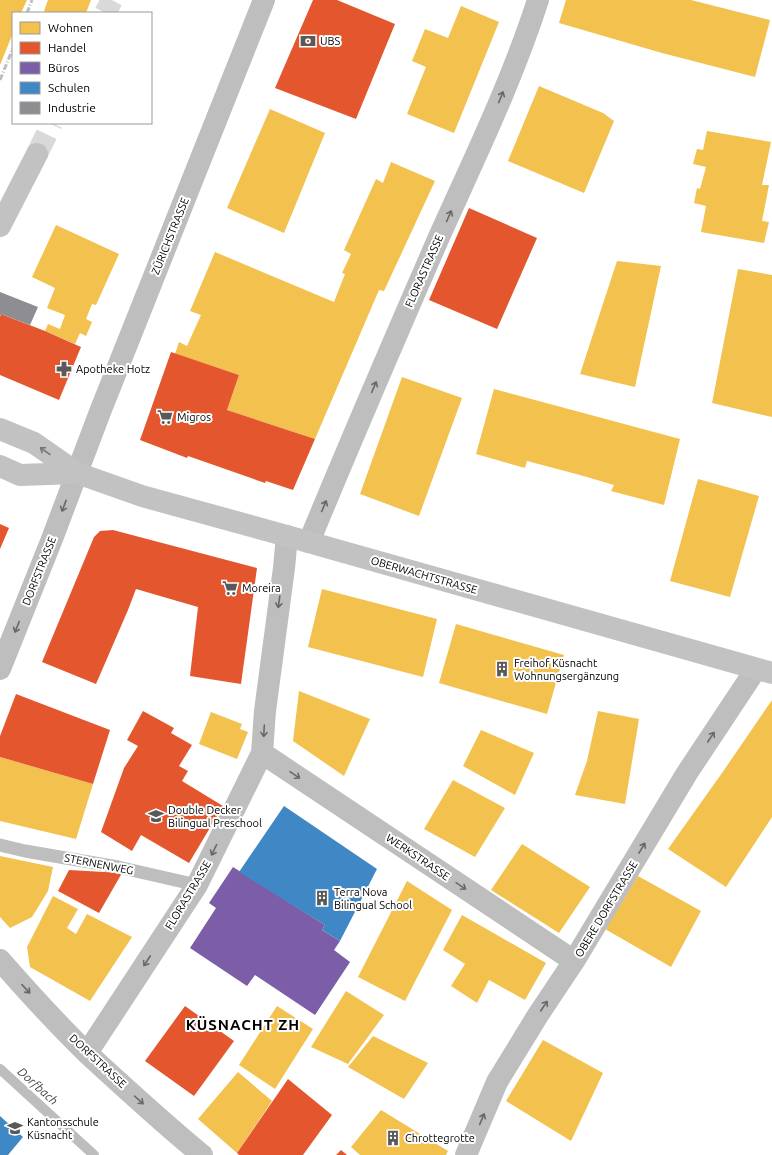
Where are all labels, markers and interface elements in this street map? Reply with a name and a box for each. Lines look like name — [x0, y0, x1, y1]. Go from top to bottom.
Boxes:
legend — [12, 12, 152, 124]
text: Wohnen — [48, 21, 93, 34]
bank icon: UBS — [299, 32, 317, 50]
place label: UBS — [320, 35, 340, 47]
text: Handel — [48, 41, 86, 54]
text: Büros — [48, 61, 79, 74]
text: Schulen — [48, 81, 90, 94]
one-way arrow — [498, 92, 505, 104]
text: Industrie — [48, 101, 96, 114]
street label: ZÜRICHSTRASSE — [149, 196, 191, 276]
one-way arrow — [445, 211, 453, 223]
street label: FLORASTRASSE — [403, 233, 445, 309]
pharmacy icon: Apotheke Hotz — [55, 360, 73, 378]
place label: Apotheke Hotz — [76, 363, 150, 375]
one-way arrow — [371, 381, 378, 393]
supermarket icon: Migros — [156, 408, 174, 426]
place label: Migros — [177, 411, 211, 423]
one-way arrow — [39, 447, 50, 455]
one-way arrow — [60, 500, 68, 512]
one-way arrow — [320, 501, 328, 513]
street label: DORFSTRASSE — [20, 535, 58, 607]
street label: OBERWACHTSTRASSE — [369, 554, 479, 596]
supermarket icon: Moreira — [221, 579, 239, 597]
place label: Moreira — [242, 582, 281, 594]
one-way arrow — [275, 595, 283, 608]
one-way arrow — [12, 621, 20, 633]
place label: Freihof Küsnacht Wohnungsergänzung — [514, 657, 619, 682]
building icon: Freihof Küsnacht Wohnungsergänzung — [493, 660, 511, 678]
one-way arrow — [260, 724, 267, 737]
one-way arrow — [707, 732, 715, 743]
one-way arrow — [289, 771, 300, 779]
place label: Double Decker Bilingual Preschool — [168, 804, 262, 829]
school or university icon: Double Decker Bilingual Preschool — [147, 807, 165, 825]
street label: WERKSTRASSE — [384, 831, 452, 883]
one-way arrow — [639, 842, 647, 854]
one-way arrow — [210, 844, 217, 856]
street label: STERNENWEG — [63, 851, 135, 877]
street label: FLORASTRASSE — [163, 858, 213, 932]
street label: OBERE DORFSTRASSE — [572, 859, 640, 959]
one-way arrow — [455, 882, 466, 890]
place label: Terra Nova Bilingual School — [334, 886, 412, 911]
building icon: Terra Nova Bilingual School — [313, 889, 331, 907]
one-way arrow — [143, 955, 151, 966]
one-way arrow — [21, 984, 30, 994]
one-way arrow — [540, 1000, 548, 1011]
district label: KÜSNACHT ZH — [186, 1016, 300, 1033]
street label: DORFSTRASSE — [67, 1032, 129, 1090]
water label: Dorfbach — [15, 1065, 61, 1107]
one-way arrow — [134, 1095, 144, 1104]
one-way arrow — [478, 1113, 486, 1125]
place label: Kantonsschule Küsnacht — [27, 1116, 99, 1141]
school or university icon: Kantonsschule Küsnacht — [6, 1119, 24, 1137]
building icon: Chrottegrotte — [384, 1129, 402, 1147]
place label: Chrottegrotte — [405, 1132, 475, 1144]

